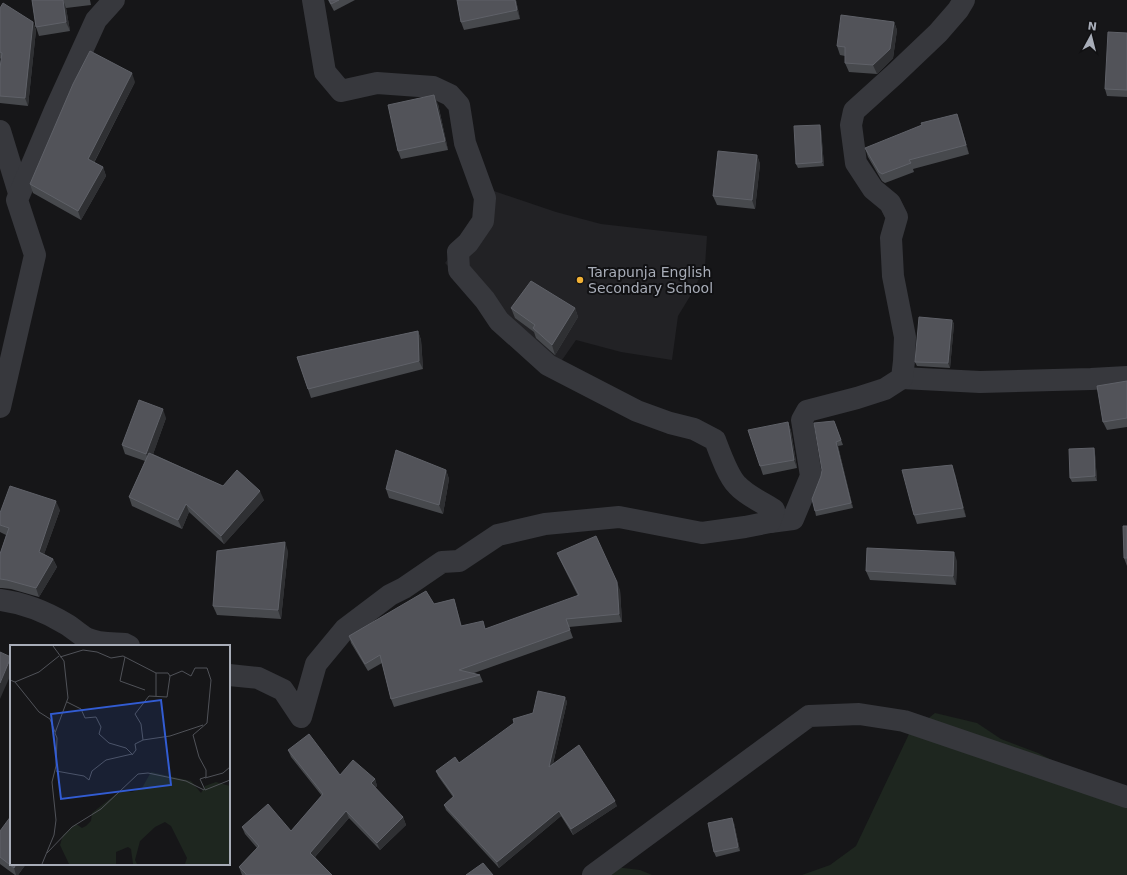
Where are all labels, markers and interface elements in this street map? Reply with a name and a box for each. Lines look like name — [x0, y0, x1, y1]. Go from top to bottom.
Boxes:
north arrow — [1071, 16, 1111, 56]
text: N — [1087, 20, 1098, 34]
place label: Tarapunja English Secondary School — [587, 264, 713, 296]
marker: Tarapunja English Secondary School — [575, 275, 585, 285]
inset map — [10, 645, 230, 865]

